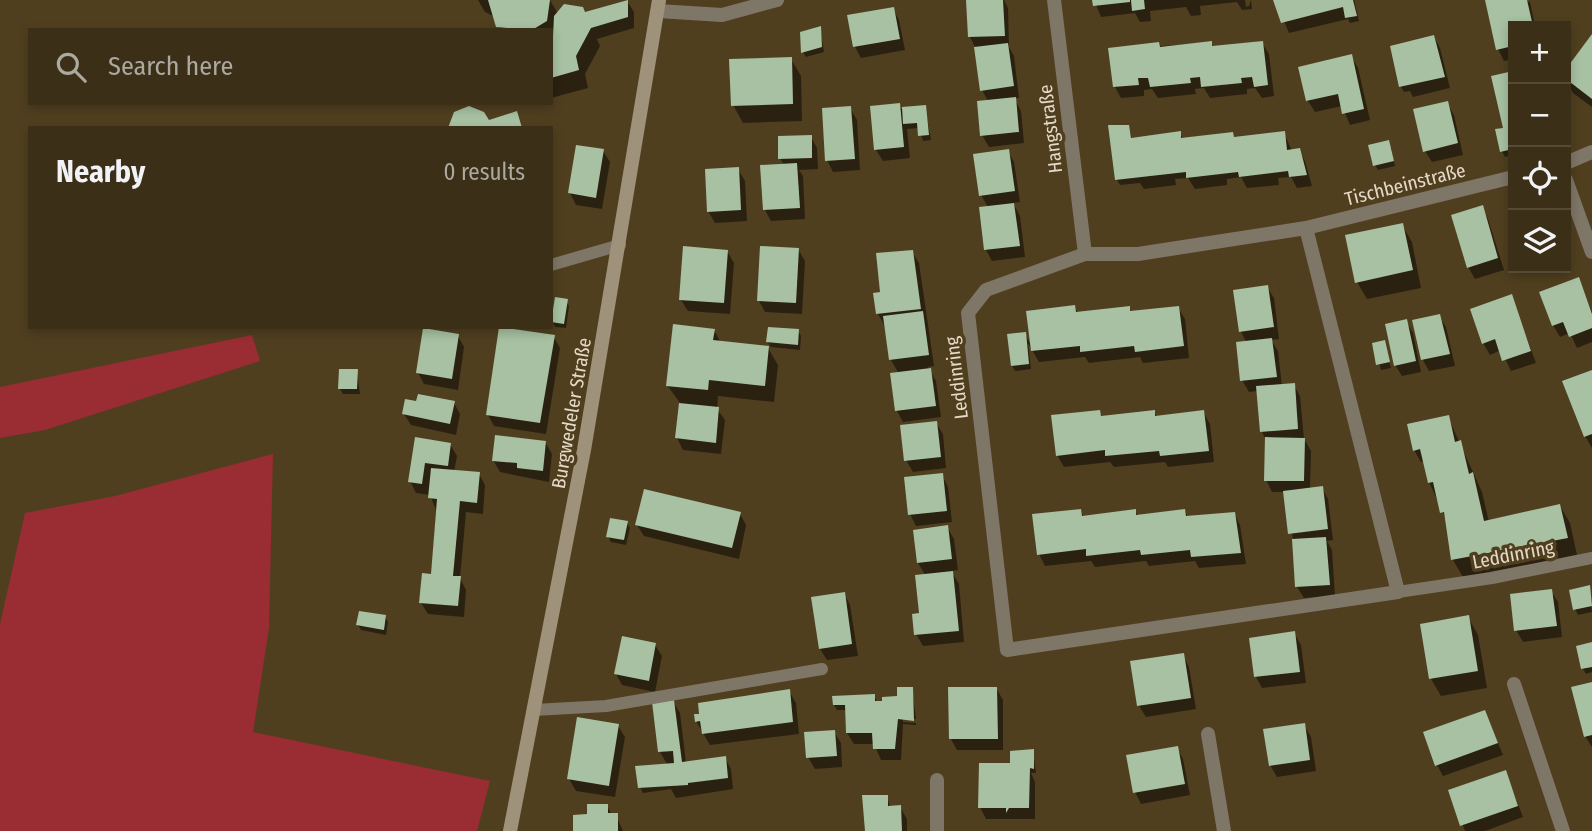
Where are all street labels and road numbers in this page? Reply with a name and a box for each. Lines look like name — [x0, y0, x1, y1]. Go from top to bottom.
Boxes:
street label: Hangstraße — [1034, 83, 1067, 174]
street label: Tischbeinstraße — [1342, 158, 1468, 211]
street label: Leddinring — [940, 335, 973, 420]
street label: Burgwedeler Straße — [547, 336, 596, 490]
street label: Leddinring — [1470, 535, 1556, 574]

